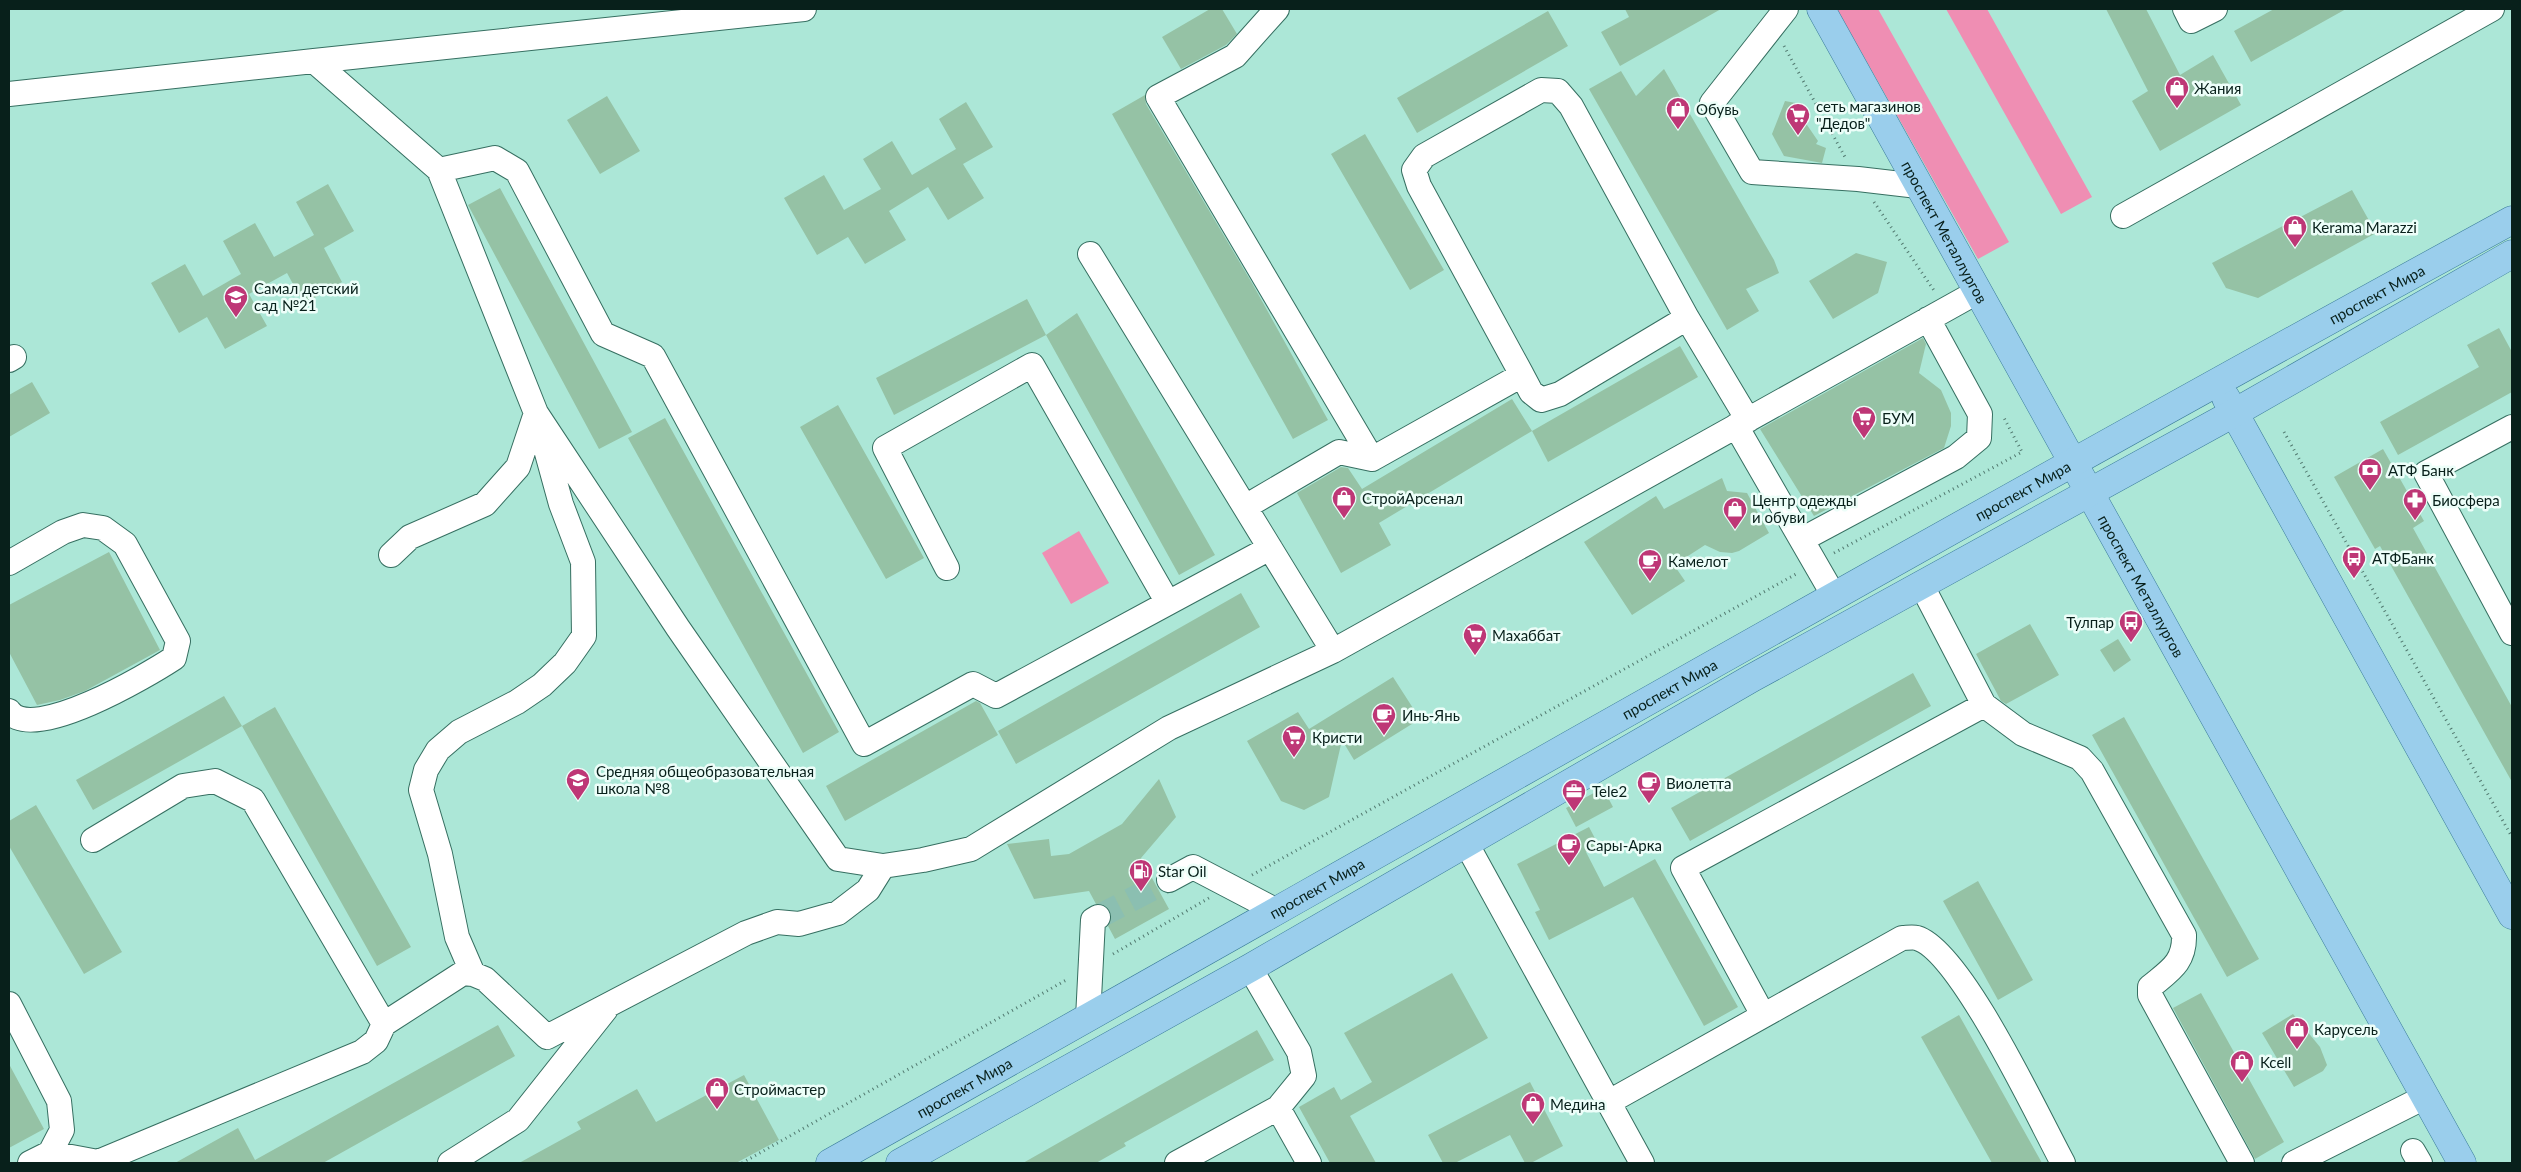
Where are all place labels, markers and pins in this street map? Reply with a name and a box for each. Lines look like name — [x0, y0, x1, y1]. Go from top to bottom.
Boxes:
shop icon: Жания — [2164, 75, 2190, 109]
place label: Жания — [2194, 79, 2241, 97]
shop icon: Обувь — [1665, 96, 1691, 130]
place label: сеть магазинов "Дедов" — [1816, 97, 1921, 132]
place label: Обувь — [1696, 100, 1739, 118]
supermarket icon: сеть магазинов "Дедов" — [1785, 102, 1811, 136]
shop icon: Kerama Marazzi — [2282, 214, 2308, 248]
place label: Kerama Marazzi — [2312, 218, 2417, 236]
place label: Самал детский сад №21 — [254, 279, 359, 314]
school or university icon: Самал детский сад №21 — [223, 284, 249, 318]
supermarket icon: БУМ — [1851, 405, 1877, 439]
place label: БУМ — [1882, 409, 1915, 427]
bank icon: АТФ Банк — [2357, 457, 2383, 491]
place label: АТФ Банк — [2388, 461, 2454, 479]
shop icon: СтройАрсенал — [1331, 485, 1357, 519]
pharmacy icon: Биосфера — [2402, 487, 2428, 521]
place label: СтройАрсенал — [1362, 489, 1463, 507]
place label: Центр одежды и обуви — [1752, 491, 1857, 526]
place label: Биосфера — [2432, 491, 2500, 509]
shop icon: Центр одежды и обуви — [1722, 496, 1748, 530]
bus stop icon: АТФБанк — [2341, 545, 2367, 579]
cafe icon: Камелот — [1637, 548, 1663, 582]
place label: АТФБанк — [2372, 549, 2434, 567]
place label: Камелот — [1668, 552, 1729, 570]
bus stop icon: Тулпар — [2118, 609, 2144, 643]
place label: Тулпар — [2066, 613, 2114, 631]
supermarket icon: Махаббат — [1462, 622, 1488, 656]
place label: Махаббат — [1492, 626, 1561, 644]
cafe icon: Инь-Янь — [1371, 702, 1397, 736]
place label: Инь-Янь — [1402, 706, 1460, 724]
supermarket icon: Кристи — [1281, 724, 1307, 758]
place label: Кристи — [1312, 728, 1362, 746]
place label: Средняя общеобразовательная школа №8 — [596, 762, 814, 797]
school or university icon: Средняя общеобразовательная школа №8 — [565, 767, 591, 801]
cafe icon: Виолетта — [1636, 770, 1662, 804]
place label: Виолетта — [1666, 774, 1732, 792]
office icon: Tele2 — [1561, 778, 1587, 812]
place label: Tele2 — [1592, 782, 1627, 800]
cafe icon: Сары-Арка — [1556, 832, 1582, 866]
place label: Сары-Арка — [1586, 836, 1662, 854]
fuel station icon: Star Oil — [1128, 858, 1154, 892]
place label: Star Oil — [1158, 862, 1207, 880]
shop icon: Карусель — [2284, 1016, 2310, 1050]
place label: Карусель — [2314, 1020, 2378, 1038]
shop icon: Kcell — [2229, 1049, 2255, 1083]
place label: Kcell — [2260, 1053, 2291, 1071]
shop icon: Строймастер — [704, 1076, 730, 1110]
place label: Строймастер — [734, 1080, 826, 1098]
shop icon: Медина — [1520, 1091, 1546, 1125]
place label: Медина — [1550, 1095, 1605, 1113]

